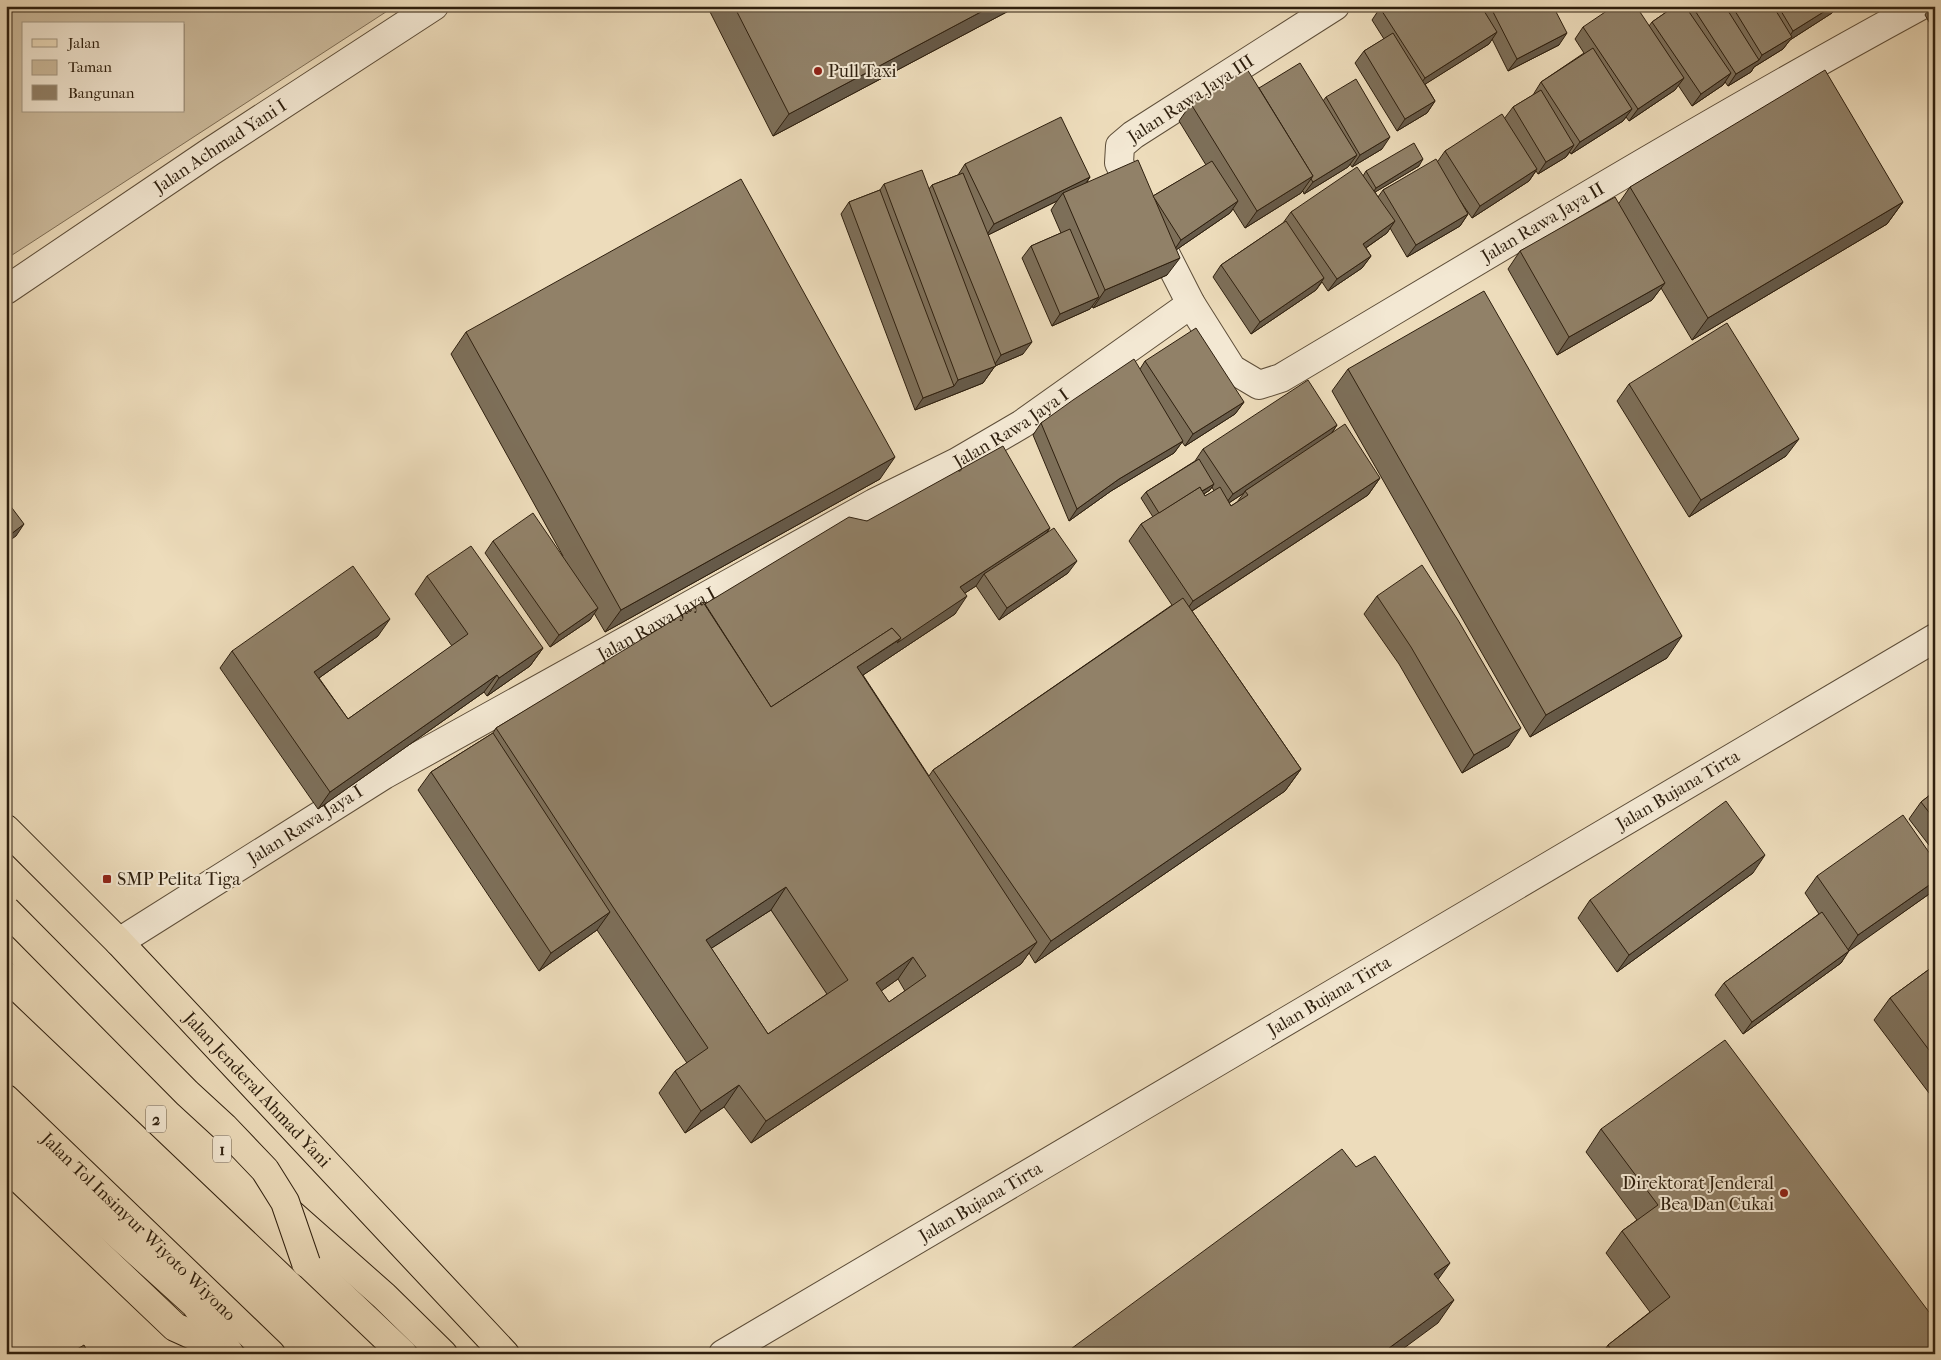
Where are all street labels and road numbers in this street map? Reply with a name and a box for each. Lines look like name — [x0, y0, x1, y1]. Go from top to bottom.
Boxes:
street label: Jalan Rawa Jaya III — [1122, 50, 1258, 149]
street label: Jalan Achmad Yani I — [148, 95, 290, 199]
street label: Jalan Rawa Jaya II — [1476, 178, 1608, 268]
street label: Jalan Rawa Jaya I — [948, 384, 1073, 473]
street label: Jalan Rawa Jaya I — [592, 582, 719, 666]
street label: Jalan Bujana Tirta — [1611, 745, 1744, 835]
street label: Jalan Rawa Jaya I — [242, 781, 367, 870]
street label: Jalan Bujana Tirta — [1262, 951, 1395, 1041]
street label: Jalan Jenderal Ahmad Yani — [178, 1006, 336, 1172]
road number: 2 — [146, 1106, 166, 1132]
street label: Jalan Tol Insinyur Wiyoto Wiyono — [35, 1127, 240, 1325]
road number: 1 — [213, 1136, 231, 1162]
street label: Jalan Bujana Tirta — [913, 1157, 1046, 1247]

